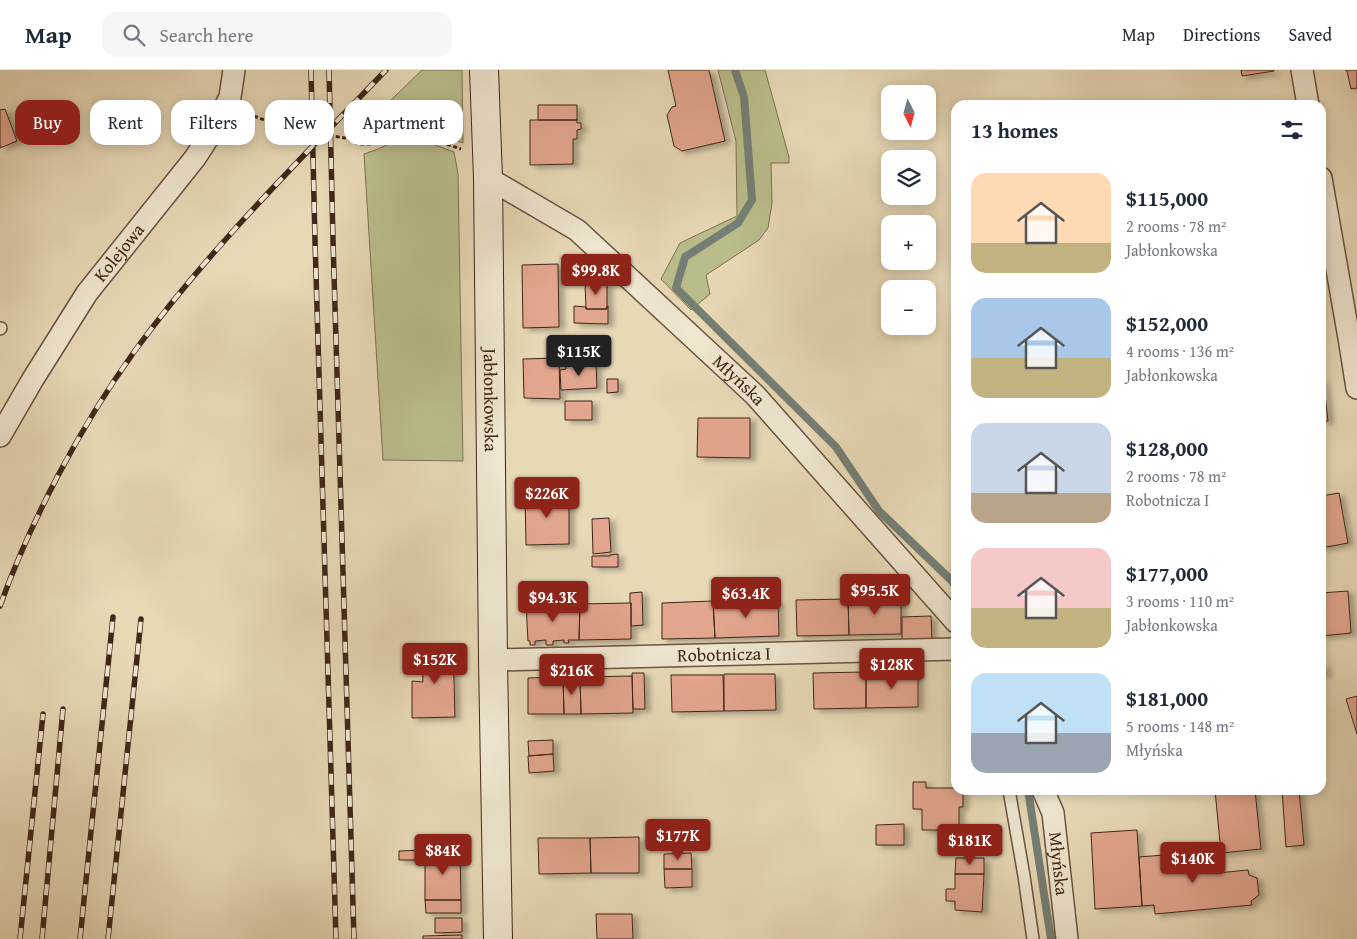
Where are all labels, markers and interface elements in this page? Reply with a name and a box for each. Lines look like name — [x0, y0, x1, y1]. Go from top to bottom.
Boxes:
search box — [102, 12, 452, 57]
text: Map — [25, 17, 72, 52]
icon: search — [120, 21, 148, 49]
text: Search here — [160, 21, 253, 49]
text: Map — [1122, 21, 1155, 48]
text: Directions — [1183, 21, 1260, 48]
text: Saved — [1288, 21, 1332, 48]
north arrow — [881, 85, 936, 140]
map controls — [881, 85, 936, 335]
chip: Buy — [15, 100, 80, 145]
chip: Rent — [90, 100, 161, 145]
chip: Filters — [171, 100, 255, 145]
chip: New — [265, 100, 334, 145]
chip: Apartment — [344, 100, 463, 145]
text: 13 homes — [971, 115, 1058, 146]
icon: filters — [1278, 116, 1306, 144]
button: layers — [881, 150, 936, 205]
text: $115,000 — [1126, 183, 1208, 214]
icon: home — [1011, 193, 1071, 253]
text: 2 rooms · 78 m² — [1126, 214, 1226, 238]
button: + — [881, 215, 936, 270]
street label: Kolejowa — [87, 217, 151, 287]
text: Jabłonkowska — [1126, 238, 1218, 262]
pin: $99.8K — [555, 254, 637, 296]
text: $99.8K — [572, 258, 620, 282]
button: − — [881, 280, 936, 335]
text: $152,000 — [1126, 308, 1208, 339]
icon: home — [1011, 318, 1071, 378]
pin: $115K — [544, 334, 614, 377]
text: $115K — [557, 339, 601, 363]
text: 4 rooms · 136 m² — [1126, 339, 1234, 363]
street label: Jabłonkowska — [477, 346, 505, 452]
street label: Młyńska — [707, 348, 773, 412]
text: Jabłonkowska — [1126, 363, 1218, 387]
text: $128,000 — [1126, 433, 1208, 464]
icon: home — [1011, 443, 1071, 503]
text: 2 rooms · 78 m² — [1126, 464, 1226, 488]
pin: $226K — [512, 476, 582, 519]
text: $226K — [525, 481, 569, 505]
text: Robotnicza I — [1126, 488, 1209, 512]
text: $177,000 — [1126, 558, 1208, 589]
icon: home — [1011, 568, 1071, 628]
pin: $95.5K — [834, 574, 916, 616]
pin: $63.4K — [705, 576, 787, 619]
text: $95.5K — [851, 578, 899, 602]
pin: $94.3K — [512, 580, 594, 623]
text: $63.4K — [722, 581, 770, 605]
text: $94.3K — [529, 585, 577, 609]
text: 3 rooms · 110 m² — [1126, 589, 1234, 613]
text: Jabłonkowska — [1126, 613, 1218, 637]
street label: Robotnicza I — [677, 639, 771, 669]
pin: $152K — [400, 642, 470, 685]
text: $152K — [413, 647, 457, 671]
pin: $128K — [857, 648, 927, 690]
text: $128K — [870, 652, 914, 676]
pin: $216K — [537, 654, 607, 696]
text: $216K — [550, 658, 594, 682]
text: $181,000 — [1126, 683, 1208, 714]
icon: home — [1011, 693, 1071, 753]
text: 5 rooms · 148 m² — [1126, 714, 1234, 738]
text: Młyńska — [1126, 738, 1183, 762]
pin: $177K — [643, 818, 713, 861]
text: $177K — [656, 823, 700, 847]
pin: $181K — [935, 824, 1005, 866]
text: $181K — [948, 828, 992, 852]
street label: Młyńska — [1042, 830, 1076, 897]
pin: $84K — [413, 834, 473, 876]
text: $84K — [426, 838, 460, 862]
pin: $140K — [1158, 842, 1228, 884]
text: $140K — [1171, 846, 1215, 870]

